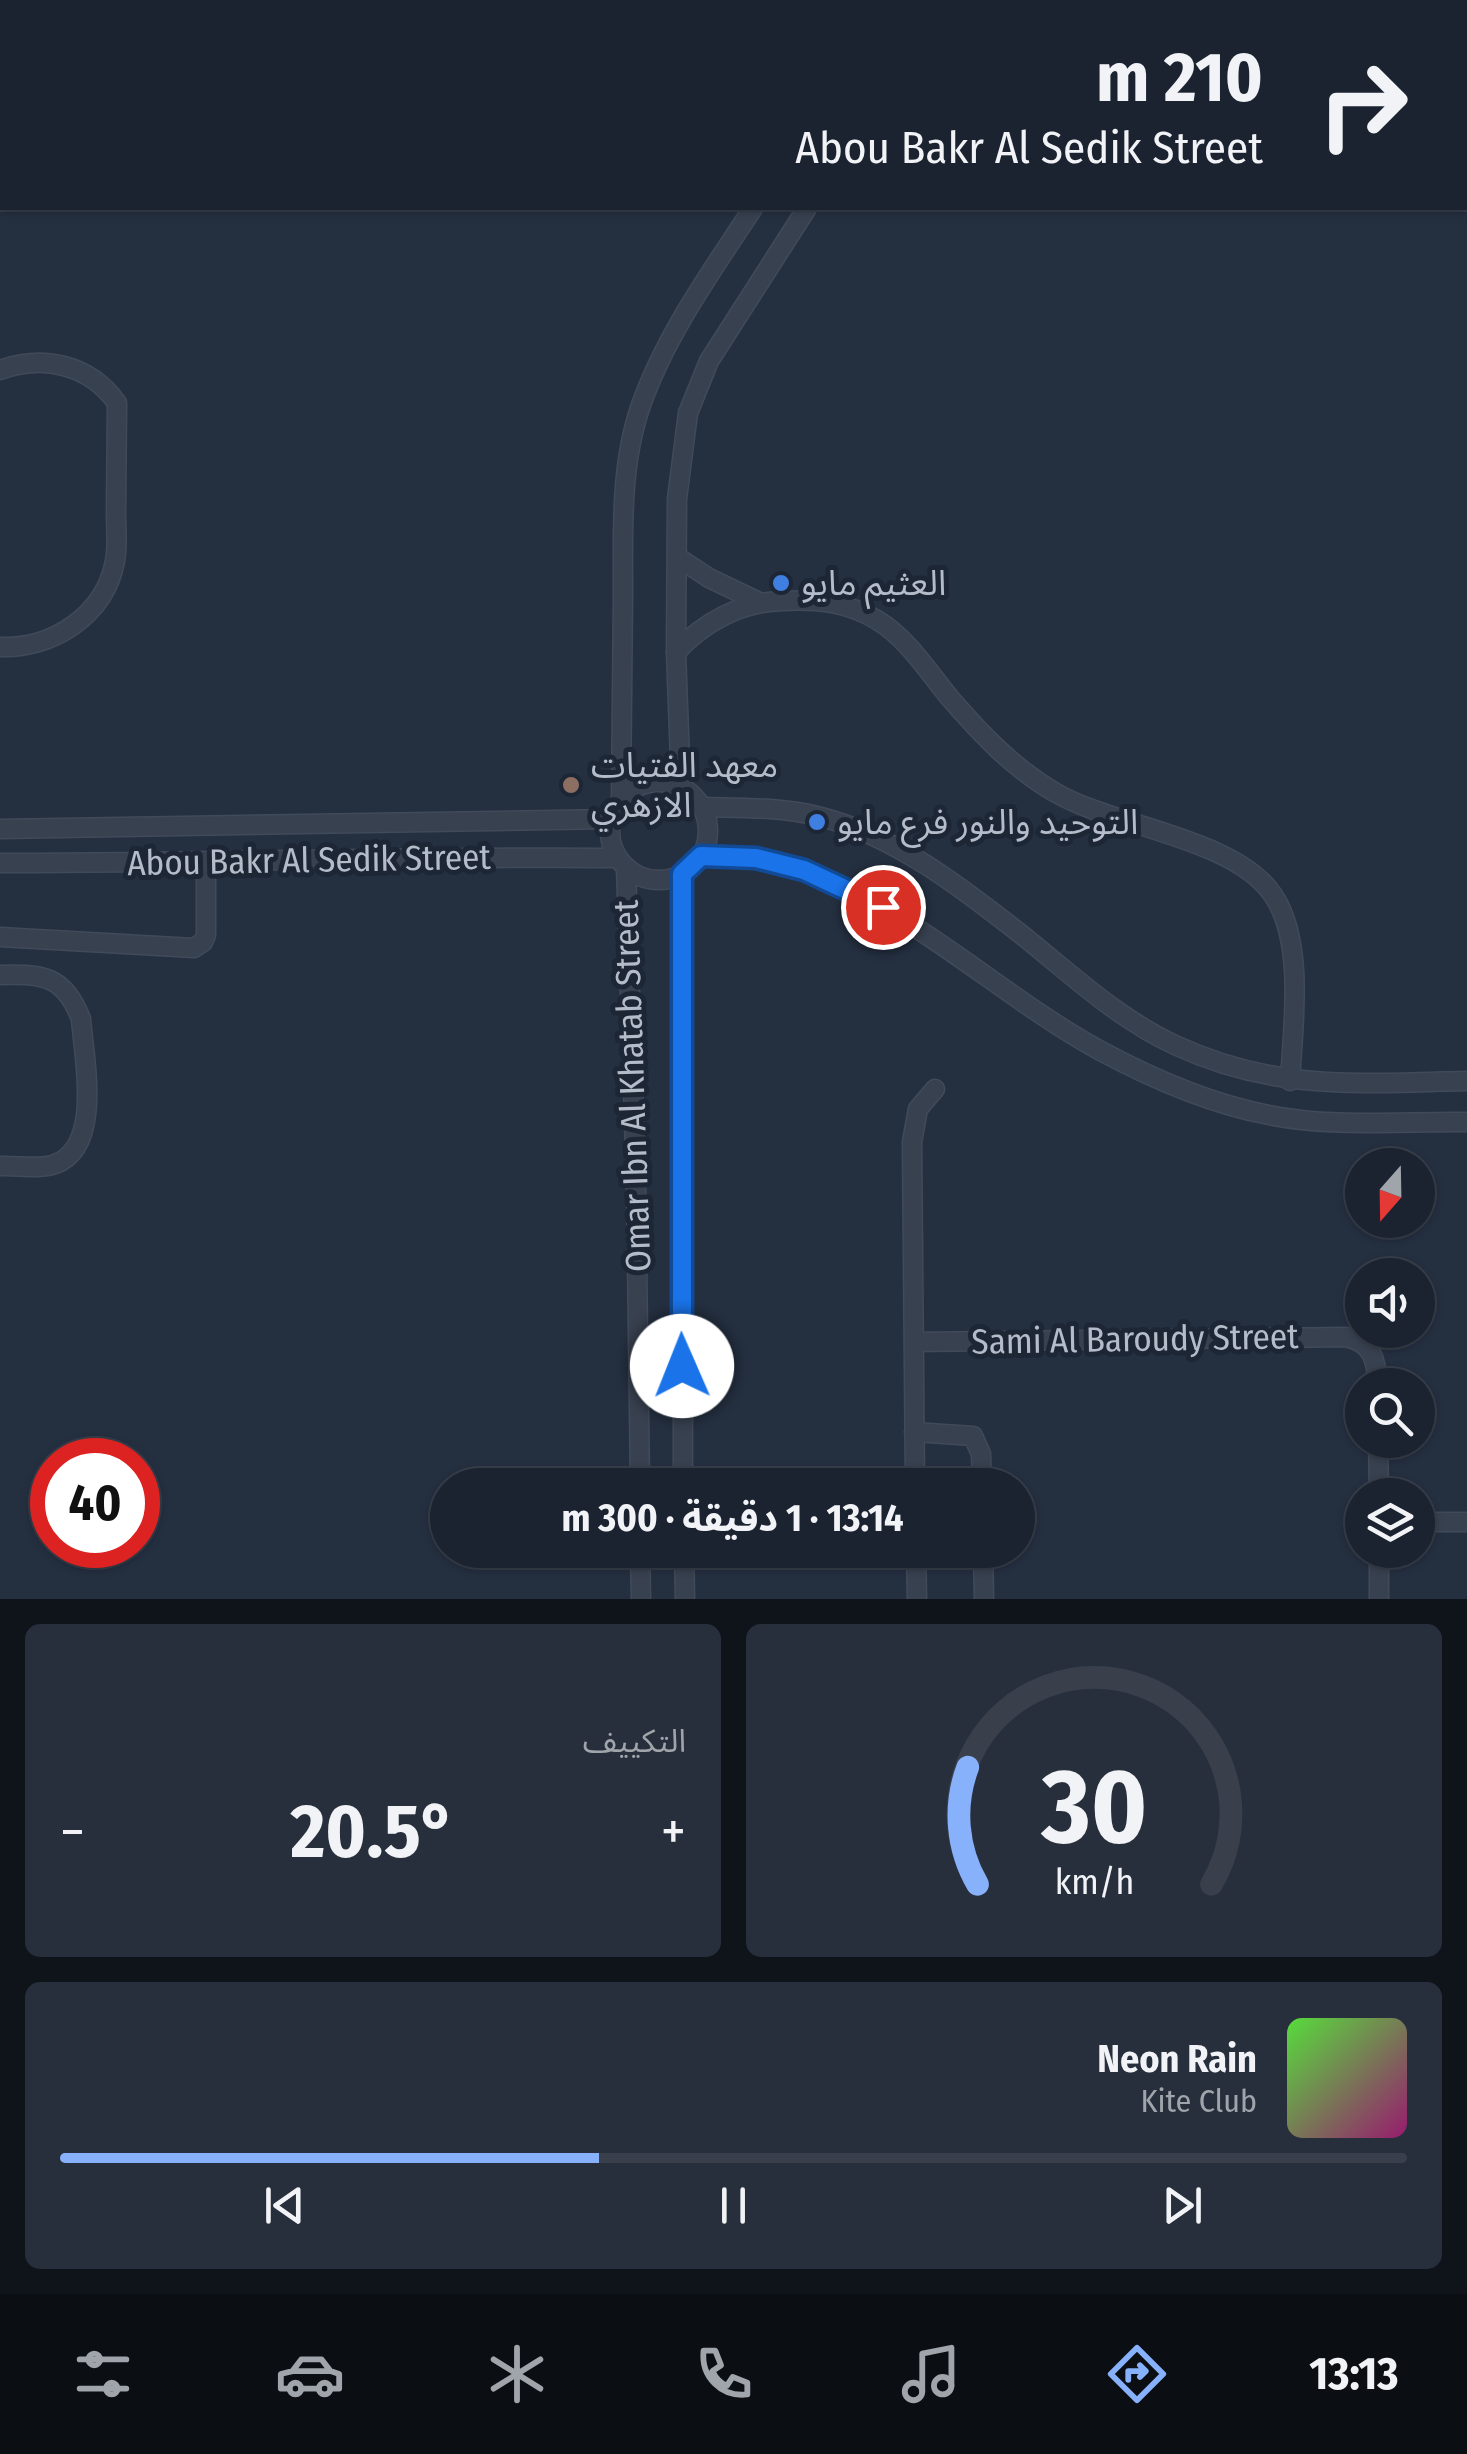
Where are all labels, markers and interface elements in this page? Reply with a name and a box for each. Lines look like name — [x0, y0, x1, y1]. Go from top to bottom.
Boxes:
text: 210 m — [1096, 36, 1263, 120]
icon: right — [1298, 40, 1428, 170]
text: Abou Bakr Al Sedik Street — [795, 121, 1263, 175]
place label: العثيم مايو — [801, 562, 946, 610]
marker: العثيم مايو — [770, 572, 792, 594]
place label: معهد الفتيات الازهري — [591, 744, 778, 832]
marker: معهد الفتيات الازهري — [560, 774, 582, 796]
place label: التوحيد والنور فرع مايو — [837, 801, 1138, 848]
marker: التوحيد والنور فرع مايو — [806, 811, 828, 833]
street label: Abou Bakr Al Sedik Street — [127, 836, 492, 884]
pin — [841, 865, 926, 950]
icon: arrive — [856, 880, 911, 935]
street label: Omar Ibn Al Khatab Street — [604, 899, 659, 1273]
north arrow — [1345, 1148, 1435, 1238]
map controls — [1345, 1148, 1435, 1568]
button: sound — [1345, 1258, 1435, 1348]
position arrow — [630, 1314, 734, 1418]
street label: Sami Al Baroudy Street — [971, 1315, 1300, 1363]
button: search — [1345, 1368, 1435, 1458]
speed limit sign: 40 — [30, 1438, 160, 1568]
button: layers — [1345, 1478, 1435, 1568]
text: 13:14 · 1 دقيقة · 300 m — [561, 1495, 904, 1541]
text: التكييف — [583, 1722, 686, 1760]
text: 30 — [1040, 1745, 1147, 1870]
text: 20.5° — [291, 1787, 455, 1877]
text: − — [60, 1799, 85, 1865]
text: + — [661, 1799, 686, 1865]
text: km/h — [1054, 1861, 1134, 1903]
text: Neon Rain — [1097, 2036, 1257, 2082]
text: Kite Club — [1141, 2082, 1257, 2120]
icon: previous — [257, 2178, 312, 2233]
icon: pause — [706, 2178, 761, 2233]
icon: next — [1155, 2178, 1210, 2233]
icon: filters — [68, 2339, 138, 2409]
icon: car — [275, 2339, 345, 2409]
icon: climate — [482, 2339, 552, 2409]
icon: phone — [689, 2339, 759, 2409]
icon: music — [896, 2339, 966, 2409]
icon: directions — [1102, 2339, 1172, 2409]
text: 13:13 — [1309, 2347, 1399, 2401]

